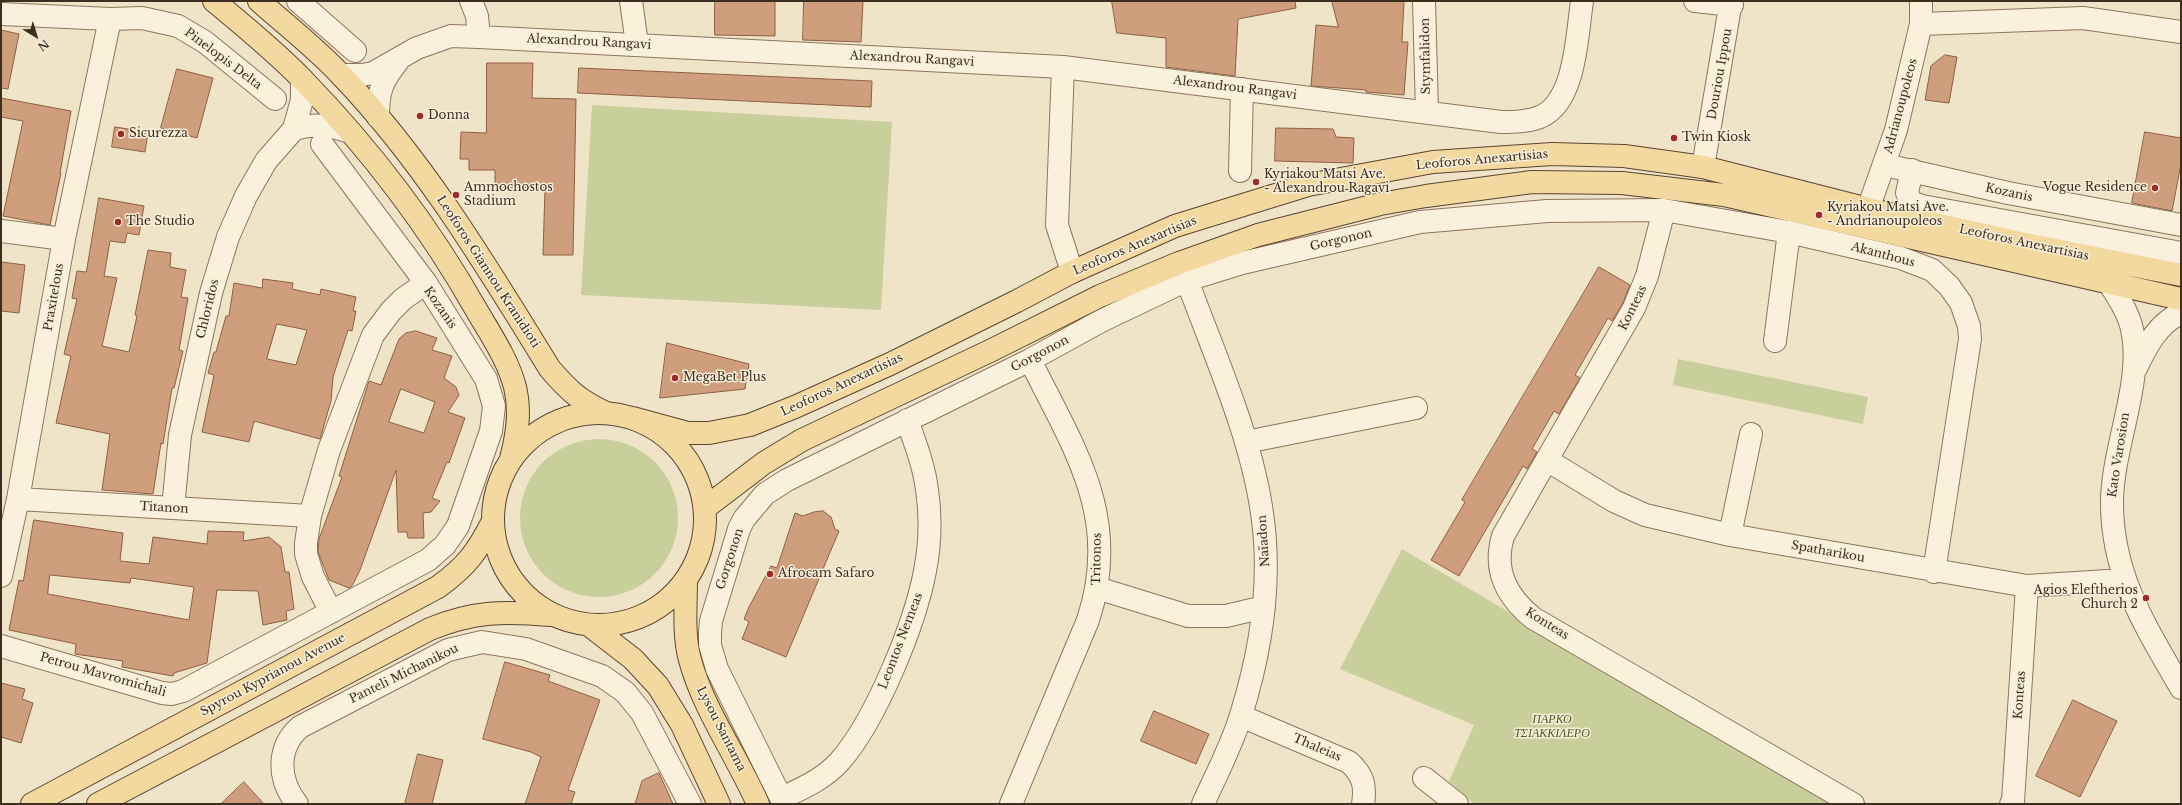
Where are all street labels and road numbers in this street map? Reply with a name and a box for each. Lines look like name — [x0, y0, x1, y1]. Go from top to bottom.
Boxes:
street label: Stymfalidon — [1418, 18, 1434, 94]
street label: Pinelopis Delta — [182, 25, 264, 93]
street label: Douriou Ippou — [1705, 27, 1735, 121]
street label: Alexandrou Rangavi — [526, 32, 652, 52]
street label: Alexandrou Rangavi — [849, 49, 975, 69]
street label: Adrianoupoleos — [1881, 57, 1921, 155]
street label: Alexandrou Rangavi — [1172, 73, 1298, 103]
street label: Leoforos Anexartisias — [1415, 147, 1549, 173]
street label: Kozanis — [1984, 181, 2034, 205]
street label: Leoforos Giannou Kranidioti — [433, 193, 543, 351]
street label: Leoforos Anexartisias — [1071, 213, 1199, 279]
street label: Leoforos Anexartisias — [1958, 222, 2090, 264]
street label: Gorgonon — [1309, 226, 1373, 254]
street label: Akanthous — [1849, 240, 1917, 270]
street label: Praxitelous — [41, 262, 67, 332]
street label: Chloridos — [194, 278, 222, 340]
street label: Konteas — [1616, 283, 1650, 333]
street label: Kozanis — [420, 284, 460, 332]
street label: Gorgonon — [1009, 333, 1071, 375]
street label: Leoforos Anexartisias — [779, 350, 905, 420]
street label: Kato Varosion — [2105, 411, 2133, 499]
street label: Titanon — [139, 500, 189, 516]
street label: Naïadon — [1255, 515, 1273, 567]
street label: Gorgonon — [713, 527, 747, 591]
street label: Tritonos — [1089, 533, 1105, 585]
street label: Spatharikou — [1790, 538, 1866, 566]
street label: Leontos Nemeas — [876, 591, 926, 691]
street label: Konteas — [1523, 605, 1571, 643]
street label: Spyrou Kyprianou Avenue — [198, 631, 348, 719]
street label: Panteli Michanikou — [347, 641, 461, 707]
street label: Petrou Mavromichali — [38, 650, 168, 700]
street label: Konteas — [2011, 670, 2029, 720]
street label: Lysou Santama — [693, 684, 749, 774]
street label: Thaleias — [1290, 731, 1344, 765]

